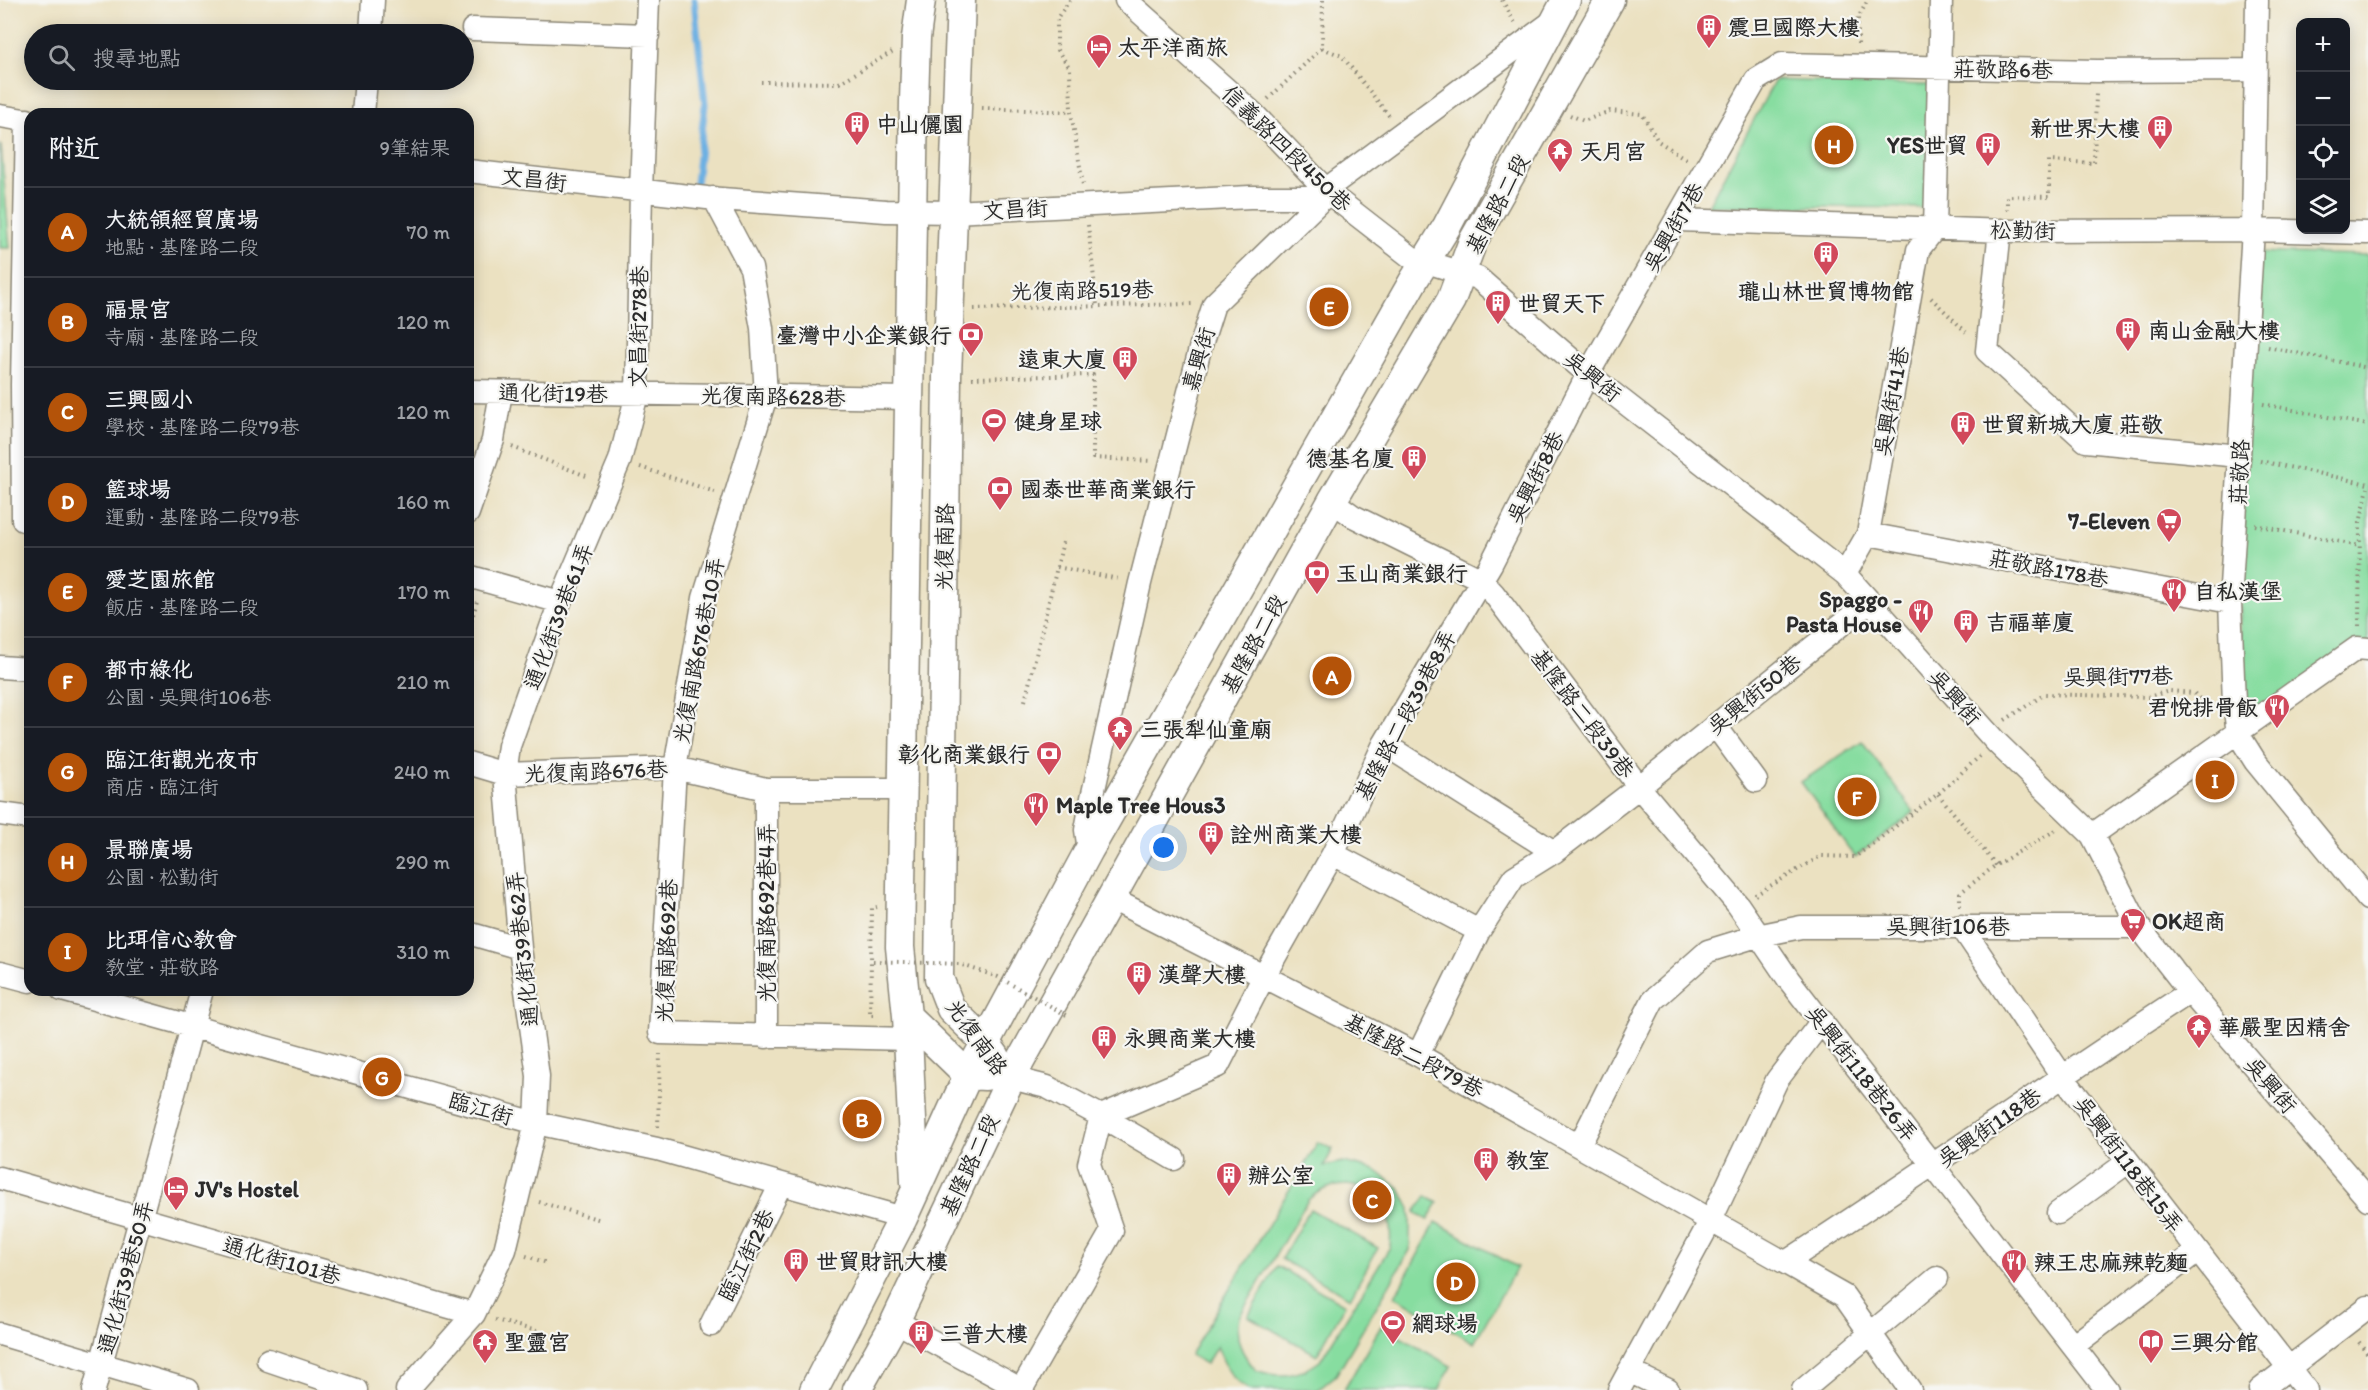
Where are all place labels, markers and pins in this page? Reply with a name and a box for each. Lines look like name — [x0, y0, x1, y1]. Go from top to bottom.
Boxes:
building icon: 震旦國際大樓 — [1694, 12, 1724, 50]
place label: 震旦國際大樓 — [1728, 14, 1860, 41]
hotel icon: 太平洋商旅 — [1084, 32, 1114, 70]
place label: 太平洋商旅 — [1118, 34, 1228, 61]
building icon: 中山儷園 — [842, 109, 872, 147]
place label: 中山儷園 — [876, 111, 964, 138]
building icon: 新世界大樓 — [2145, 113, 2175, 151]
place label: 新世界大樓 — [2030, 115, 2140, 142]
pin: H — [1814, 122, 1854, 168]
building icon: YES世貿 — [1973, 130, 2003, 168]
place label: YES世貿 — [1886, 132, 1968, 159]
temple icon: 天月宮 — [1545, 136, 1575, 174]
place label: 天月宮 — [1580, 138, 1646, 165]
building icon: 瓏山林世貿博物館 — [1811, 239, 1841, 277]
place label: 瓏山林世貿博物館 — [1738, 278, 1914, 305]
pin: E — [1310, 284, 1348, 330]
building icon: 世貿天下 — [1483, 288, 1513, 326]
place label: 世貿天下 — [1518, 290, 1606, 317]
building icon: 南山金融大樓 — [2113, 315, 2143, 353]
place label: 南山金融大樓 — [2148, 317, 2280, 344]
bank icon: 臺灣中小企業銀行 — [956, 320, 986, 358]
place label: 臺灣中小企業銀行 — [776, 322, 952, 349]
building icon: 遠東大廈 — [1110, 344, 1140, 382]
place label: 遠東大廈 — [1018, 346, 1106, 373]
sports icon: 健身星球 — [979, 406, 1009, 444]
place label: 健身星球 — [1014, 408, 1102, 435]
building icon: 世貿新城大廈 莊敬 — [1948, 409, 1978, 447]
place label: 世貿新城大廈 莊敬 — [1982, 411, 2163, 438]
building icon: 德基名廈 — [1399, 443, 1429, 481]
place label: 德基名廈 — [1306, 445, 1394, 472]
bank icon: 國泰世華商業銀行 — [985, 474, 1015, 512]
place label: 國泰世華商業銀行 — [1020, 476, 1196, 503]
supermarket icon: 7-Eleven — [2154, 506, 2184, 544]
place label: 7-Eleven — [2067, 508, 2151, 535]
bank icon: 玉山商業銀行 — [1302, 558, 1332, 596]
place label: 玉山商業銀行 — [1336, 560, 1468, 587]
restaurant icon: 自私漢堡 — [2159, 576, 2189, 614]
place label: 自私漢堡 — [2194, 578, 2282, 605]
place label: Spaggo - Pasta House — [1786, 586, 1902, 638]
restaurant icon: Spaggo - Pasta House — [1906, 597, 1936, 635]
building icon: 吉福華廈 — [1951, 607, 1981, 645]
place label: 吉福華廈 — [1986, 609, 2074, 636]
pin: A — [1312, 654, 1352, 698]
restaurant icon: 君悅排骨飯 — [2262, 692, 2292, 730]
place label: 君悅排骨飯 — [2148, 694, 2258, 721]
temple icon: 三張犁仙童廟 — [1105, 714, 1135, 752]
place label: 三張犁仙童廟 — [1140, 716, 1272, 743]
bank icon: 彰化商業銀行 — [1034, 739, 1064, 777]
place label: 彰化商業銀行 — [898, 741, 1030, 768]
pin: I — [2196, 758, 2234, 802]
pin: F — [1838, 774, 1876, 820]
restaurant icon: Maple Tree Hous3 — [1021, 790, 1051, 828]
place label: Maple Tree Hous3 — [1056, 792, 1226, 819]
building icon: 詮州商業大樓 — [1196, 819, 1226, 857]
place label: 詮州商業大樓 — [1230, 821, 1362, 848]
supermarket icon: OK超商 — [2118, 906, 2148, 944]
place label: OK超商 — [2152, 908, 2226, 935]
building icon: 漢聲大樓 — [1124, 959, 1154, 997]
place label: 漢聲大樓 — [1158, 961, 1246, 988]
temple icon: 華嚴聖因精舍 — [2184, 1012, 2214, 1050]
place label: 華嚴聖因精舍 — [2218, 1014, 2350, 1041]
building icon: 永興商業大樓 — [1089, 1023, 1119, 1061]
place label: 永興商業大樓 — [1124, 1025, 1256, 1052]
pin: G — [362, 1054, 401, 1100]
pin: B — [842, 1096, 882, 1142]
building icon: 教室 — [1471, 1145, 1501, 1183]
place label: 教室 — [1506, 1147, 1550, 1174]
building icon: 辦公室 — [1214, 1160, 1244, 1198]
place label: 辦公室 — [1248, 1162, 1314, 1189]
hotel icon: JV's Hostel — [161, 1174, 191, 1212]
place label: JV's Hostel — [194, 1176, 300, 1203]
pin: C — [1352, 1178, 1392, 1222]
building icon: 世貿財訊大樓 — [781, 1246, 811, 1284]
restaurant icon: 辣王忠麻辣乾麵 — [1999, 1247, 2029, 1285]
place label: 世貿財訊大樓 — [816, 1248, 948, 1275]
place label: 辣王忠麻辣乾麵 — [2034, 1249, 2188, 1276]
pin: D — [1436, 1260, 1476, 1304]
sports icon: 網球場 — [1378, 1308, 1408, 1346]
place label: 網球場 — [1412, 1310, 1478, 1337]
building icon: 三普大樓 — [906, 1318, 936, 1356]
place label: 三普大樓 — [940, 1320, 1028, 1347]
temple icon: 聖靈宮 — [470, 1327, 500, 1365]
library icon: 三興分館 — [2136, 1327, 2166, 1365]
place label: 聖靈宮 — [504, 1329, 570, 1356]
place label: 三興分館 — [2170, 1329, 2258, 1356]

